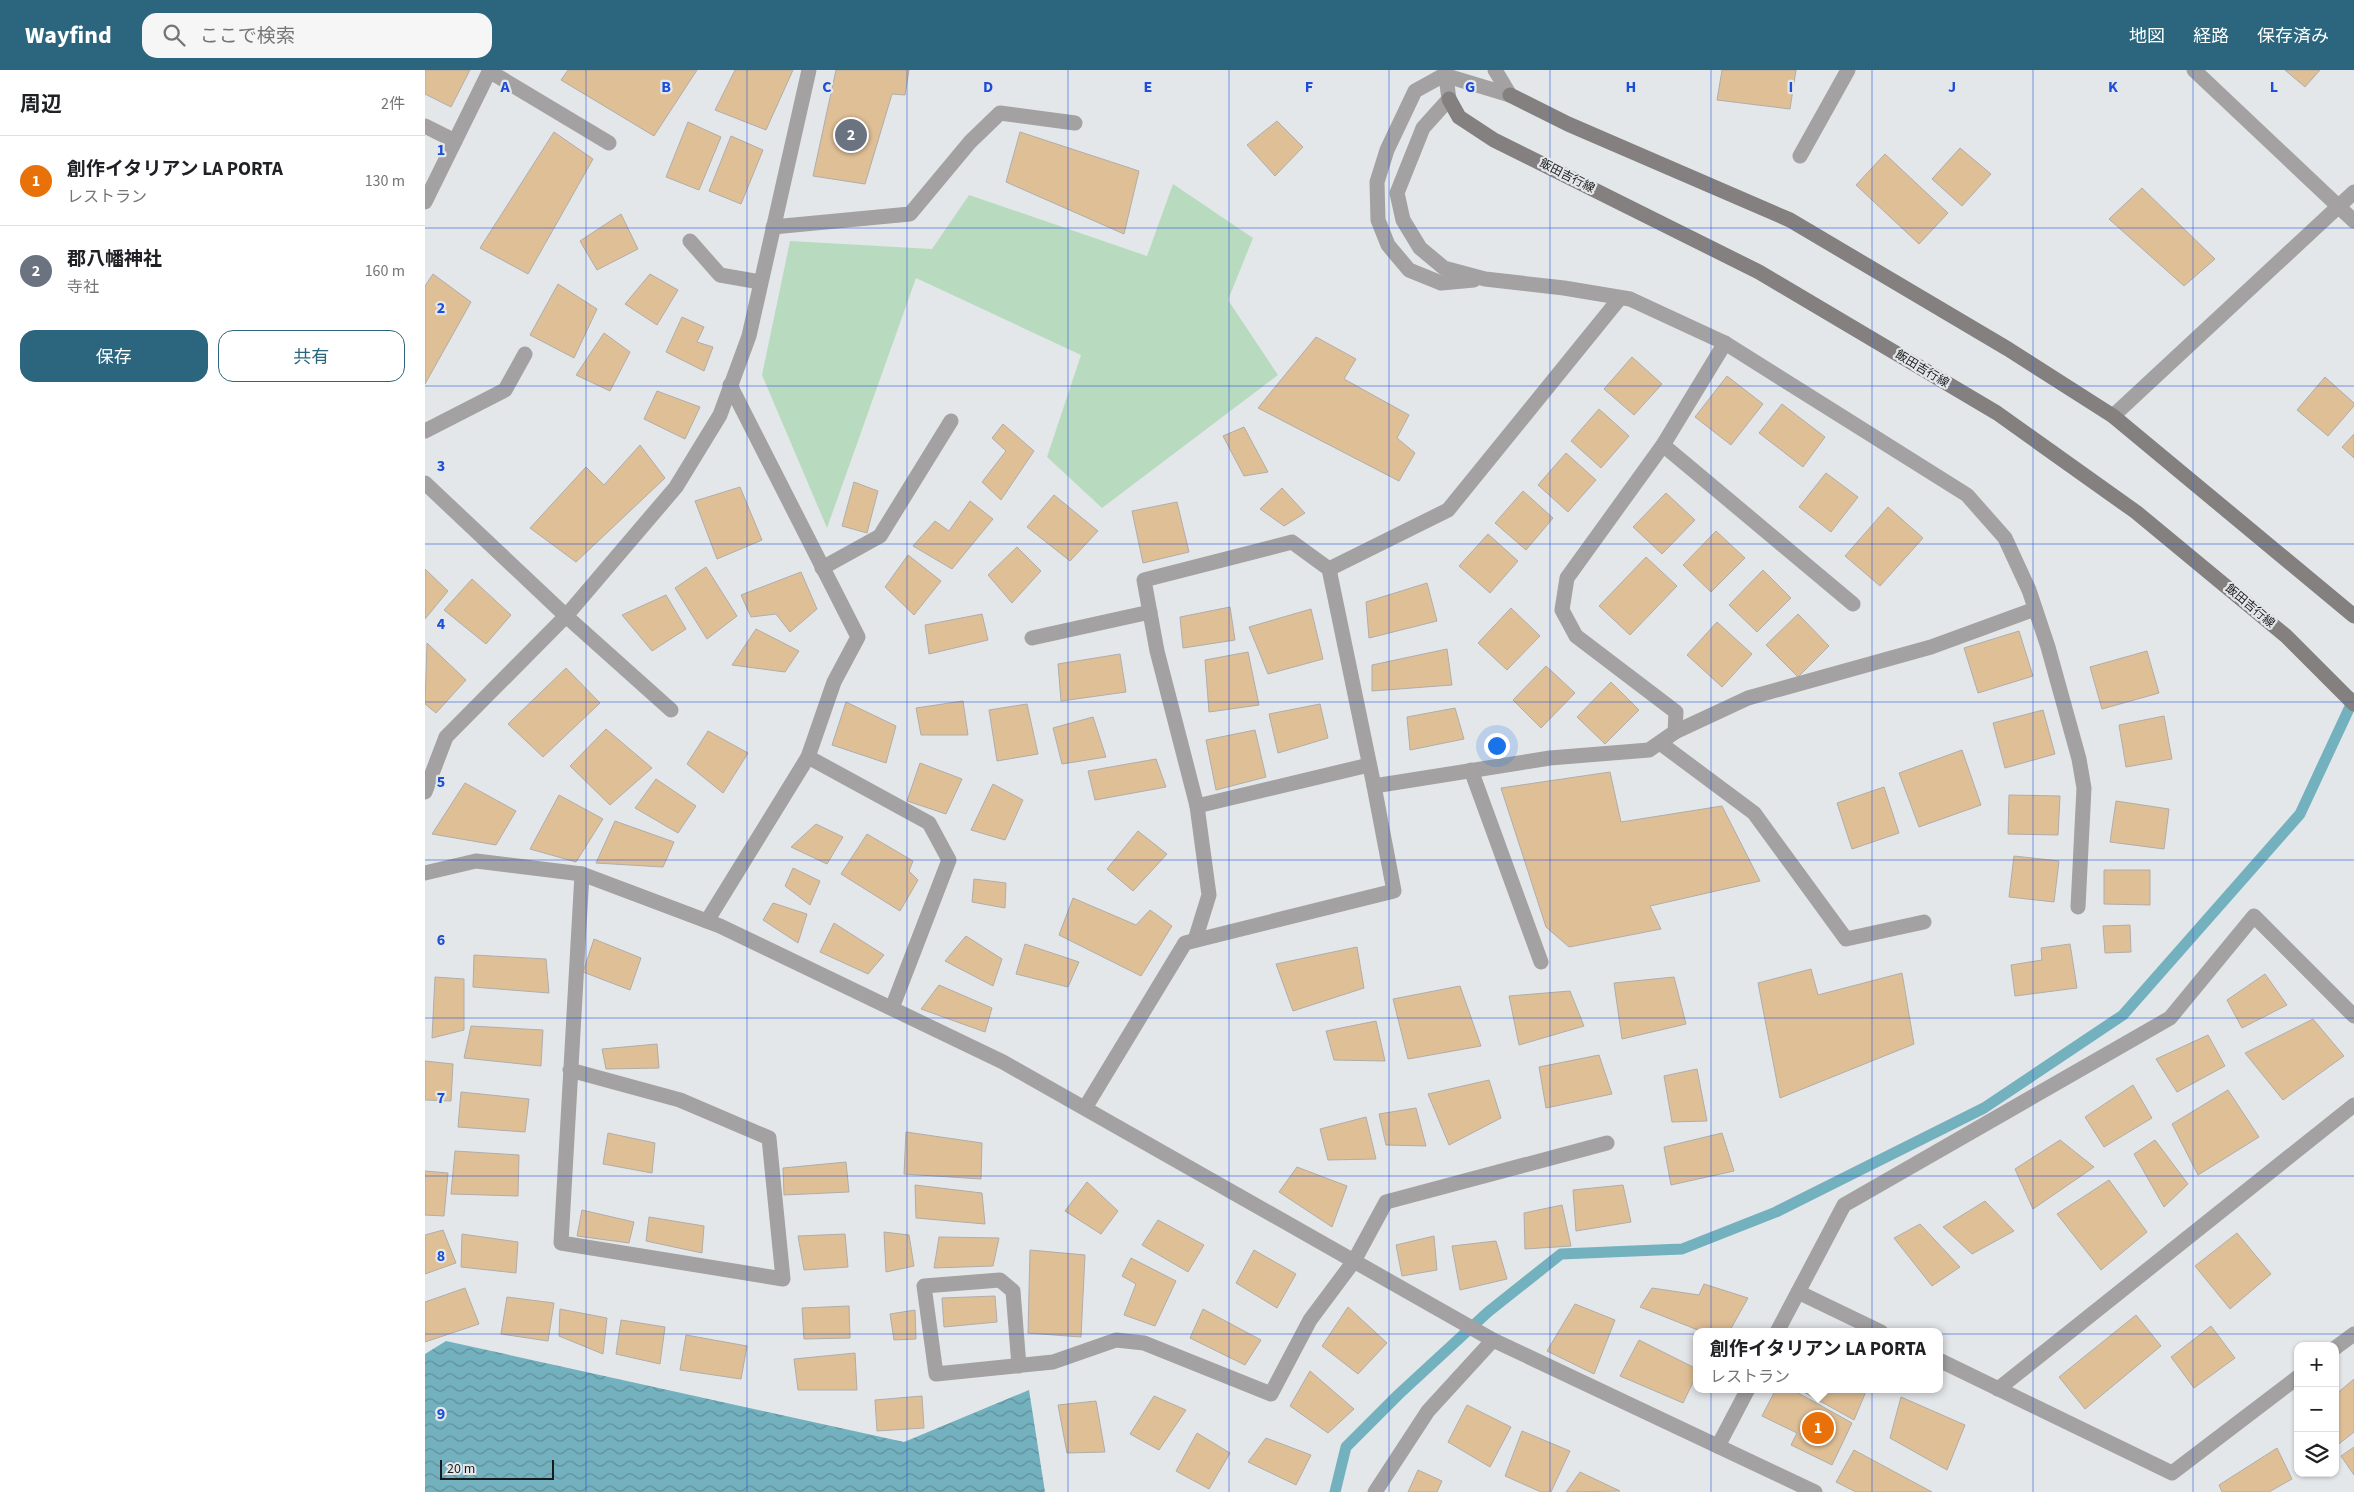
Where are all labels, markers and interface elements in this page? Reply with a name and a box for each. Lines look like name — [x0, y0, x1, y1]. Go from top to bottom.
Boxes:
search box — [142, 13, 492, 58]
text: Wayfind — [25, 18, 112, 53]
icon: search — [160, 21, 188, 49]
text: ここで検索 — [200, 23, 295, 50]
text: 地図 — [2129, 24, 2165, 49]
text: 経路 — [2193, 24, 2229, 49]
text: 保存済み — [2257, 24, 2329, 49]
text: A — [499, 76, 510, 98]
text: B — [661, 76, 671, 98]
text: C — [822, 76, 832, 98]
text: D — [983, 76, 993, 98]
text: E — [1144, 76, 1152, 98]
text: F — [1305, 76, 1313, 98]
text: G — [1465, 76, 1475, 98]
text: H — [1626, 76, 1636, 98]
text: I — [1789, 76, 1793, 98]
text: J — [1948, 76, 1956, 98]
text: K — [2108, 76, 2118, 98]
text: L — [2270, 76, 2278, 98]
text: 周辺 — [20, 89, 62, 119]
text: 2件 — [381, 93, 405, 115]
pin: 2 — [835, 116, 867, 154]
text: 1 — [437, 139, 445, 161]
street label: 飯田吉行線 — [1536, 155, 1598, 197]
text: 創作イタリアン LA PORTA — [67, 156, 283, 183]
text: 1 — [32, 170, 40, 192]
text: 130 m — [365, 170, 405, 192]
text: レストラン — [67, 186, 147, 208]
text: 郡八幡神社 — [67, 246, 162, 273]
text: 2 — [32, 260, 40, 282]
text: 160 m — [365, 260, 405, 282]
text: 寺社 — [67, 276, 99, 298]
text: 2 — [437, 297, 445, 319]
button: 保存 — [20, 330, 208, 382]
button: 共有 — [218, 330, 405, 382]
street label: 飯田吉行線 — [1892, 346, 1952, 392]
text: 3 — [437, 455, 445, 477]
street label: 飯田吉行線 — [2222, 580, 2278, 632]
text: 4 — [437, 613, 446, 635]
your location — [1484, 733, 1510, 759]
text: 5 — [437, 771, 445, 793]
text: 6 — [437, 929, 445, 951]
text: 7 — [437, 1087, 445, 1109]
text: 8 — [437, 1245, 445, 1267]
popup — [1693, 1328, 1943, 1393]
text: 創作イタリアン LA PORTA — [1710, 1336, 1926, 1363]
map controls — [2294, 1342, 2339, 1477]
button: + — [2294, 1342, 2339, 1387]
text: レストラン — [1710, 1366, 1790, 1388]
button: − — [2294, 1387, 2339, 1432]
text: 9 — [437, 1403, 445, 1425]
pin: 1 — [1802, 1409, 1834, 1447]
button: layers — [2294, 1432, 2339, 1477]
scale bar — [440, 1457, 554, 1480]
text: 20 m — [447, 1459, 475, 1479]

